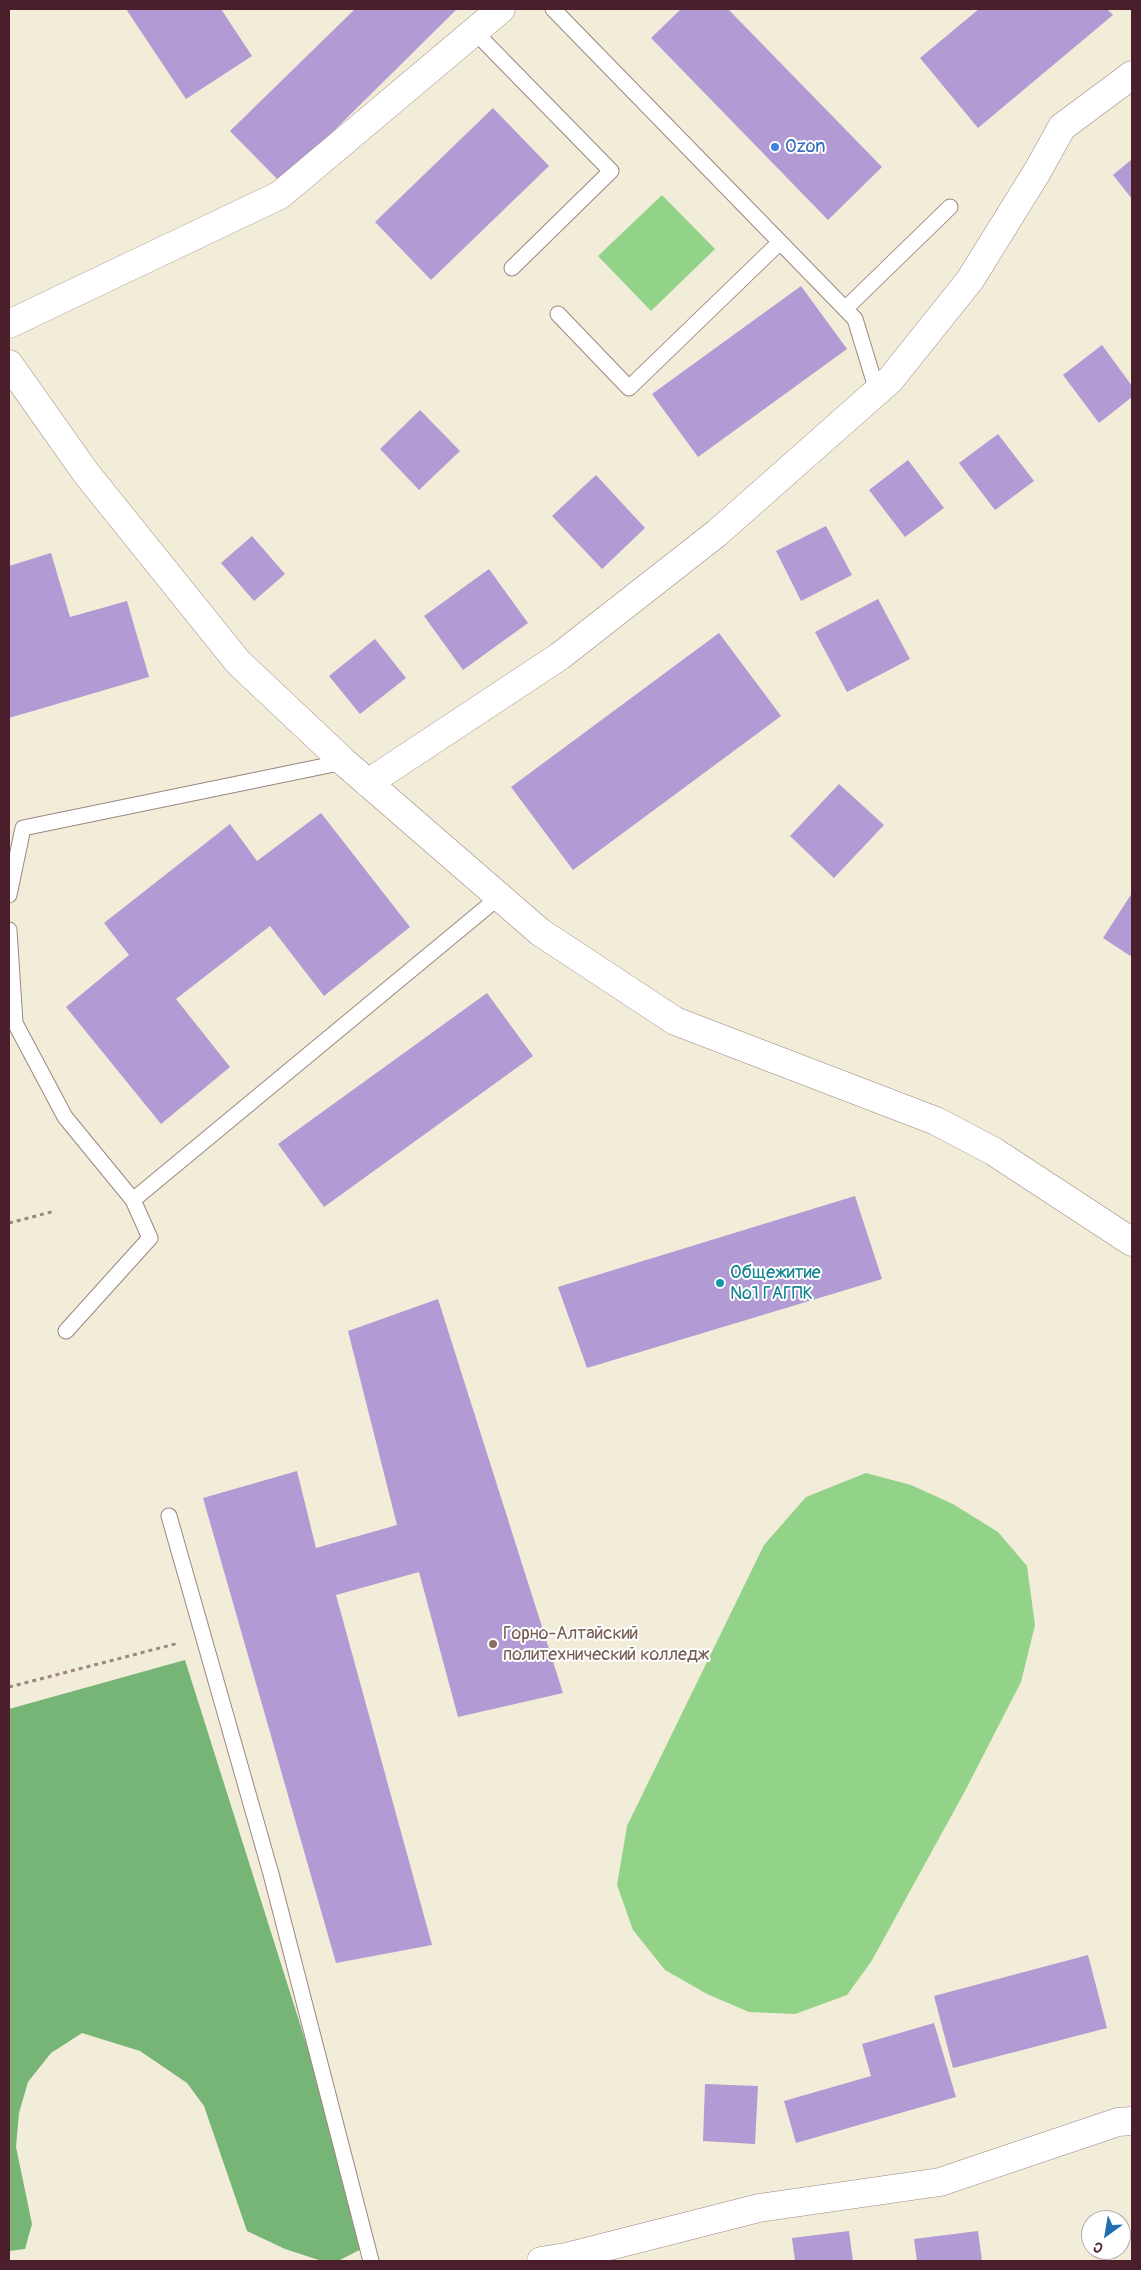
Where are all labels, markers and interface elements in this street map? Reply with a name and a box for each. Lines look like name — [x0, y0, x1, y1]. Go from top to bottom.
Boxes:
place label: Ozon — [785, 136, 825, 158]
marker: Ozon — [769, 141, 781, 153]
place label: Общежитие №1 ГАГПК — [730, 1262, 821, 1304]
marker: Общежитие №1 ГАГПК — [714, 1277, 726, 1289]
place label: Горно-Алтайский политехнический колледж — [503, 1623, 709, 1666]
marker: Горно-Алтайский политехнический колледж — [487, 1638, 499, 1650]
north arrow — [1081, 2210, 1131, 2260]
text: С — [1090, 2238, 1106, 2257]

